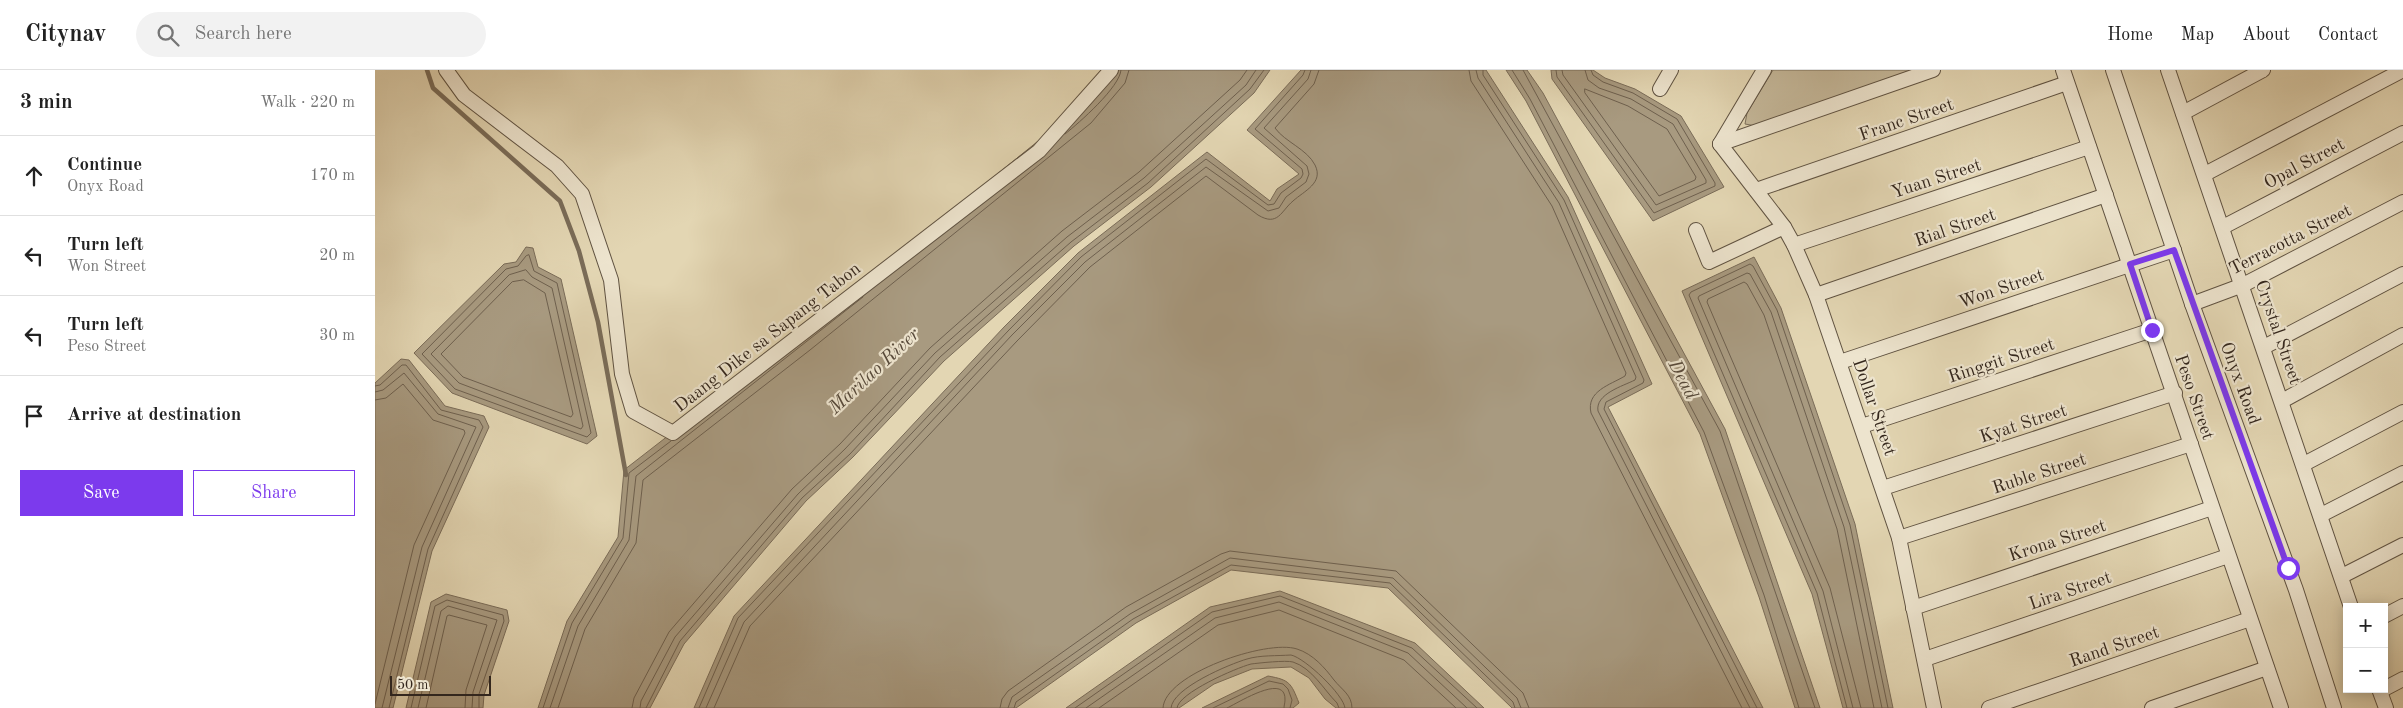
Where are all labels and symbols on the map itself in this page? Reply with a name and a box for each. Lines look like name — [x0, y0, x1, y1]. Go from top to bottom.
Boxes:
street label: Franc Street — [1857, 95, 1956, 145]
street label: Opal Street — [2261, 135, 2348, 193]
street label: Yuan Street — [1889, 156, 1984, 202]
street label: Terracotta Street — [2226, 201, 2354, 278]
street label: Rial Street — [1913, 206, 1998, 250]
street label: Daang Dike sa Sapang Tabon — [671, 259, 864, 416]
street label: Won Street — [1956, 266, 2046, 312]
street label: Crystal Street — [2252, 278, 2304, 387]
route end — [2141, 319, 2164, 342]
water label: Marilao River — [825, 325, 924, 419]
street label: Ringgit Street — [1946, 335, 2057, 387]
street label: Onyx Road — [2217, 340, 2263, 427]
street label: Peso Street — [2171, 352, 2217, 442]
water label: Dead — [1663, 356, 1701, 404]
street label: Dollar Street — [1849, 356, 1899, 458]
street label: Kyat Street — [1977, 401, 2069, 446]
street label: Ruble Street — [1990, 450, 2089, 498]
street label: Krona Street — [2006, 517, 2108, 565]
route start — [2277, 557, 2300, 580]
street label: Lira Street — [2027, 568, 2114, 613]
street label: Rand Street — [2067, 623, 2162, 671]
scale bar — [390, 673, 491, 696]

